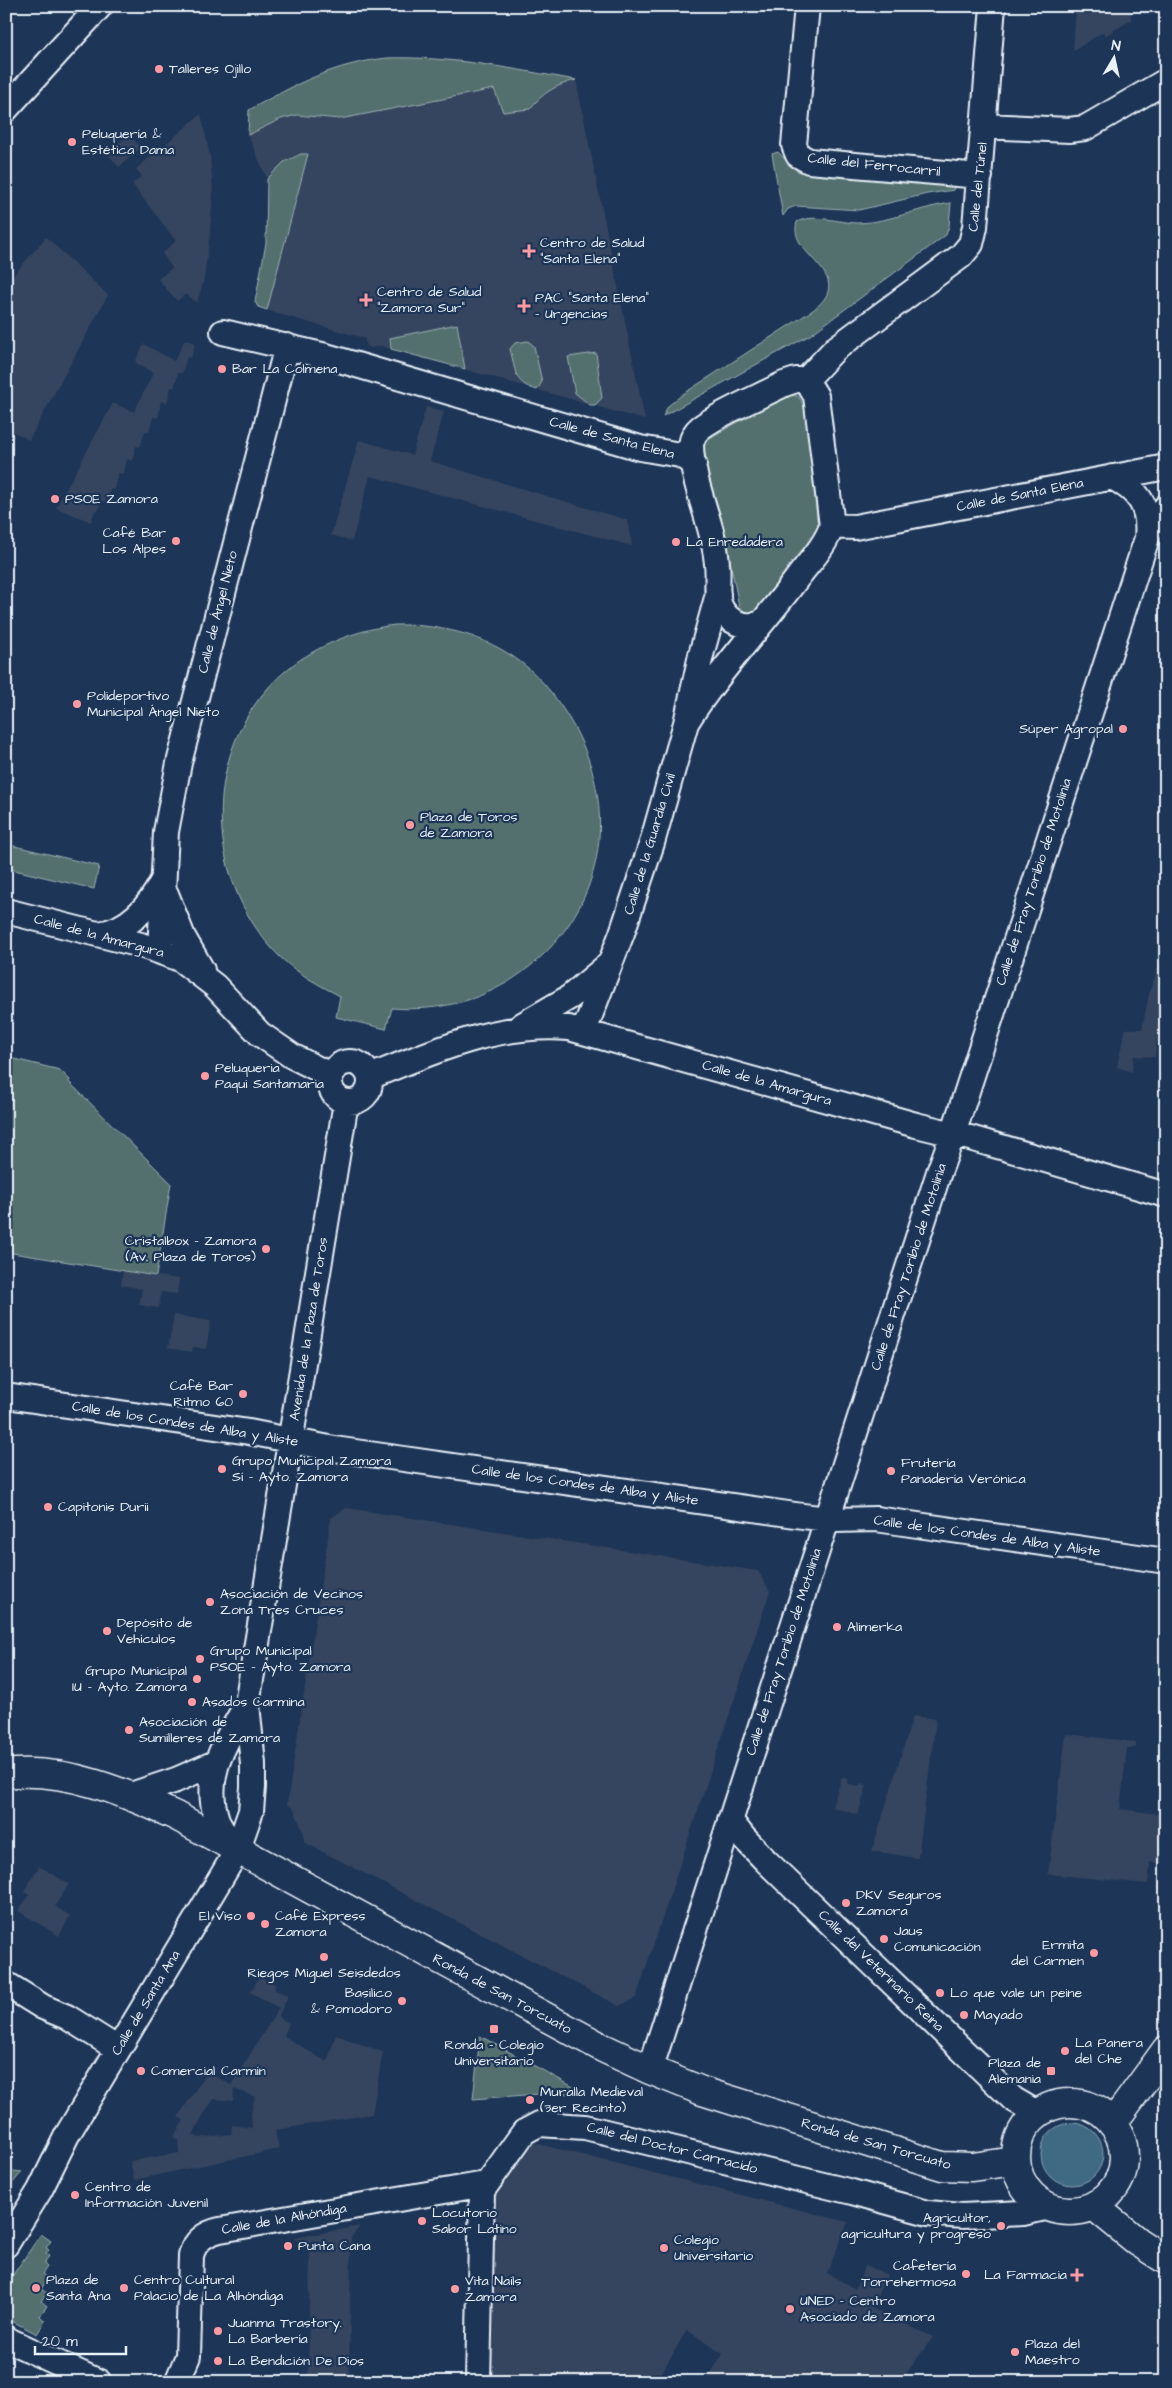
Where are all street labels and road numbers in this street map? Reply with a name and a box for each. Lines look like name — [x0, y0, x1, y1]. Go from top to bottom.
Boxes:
street label: Calle del Túnel — [963, 141, 993, 233]
street label: Calle del Ferrocarril — [807, 148, 941, 182]
street label: Calle de Santa Elena — [547, 412, 677, 464]
street label: Calle de Santa Elena — [955, 473, 1085, 517]
street label: Calle de Ángel Nieto — [193, 549, 243, 675]
street label: Calle de la Guardia Civil — [619, 771, 681, 917]
street label: Calle de Fray Toribio de Motolinia — [991, 776, 1077, 988]
street label: Calle de la Amargura — [32, 909, 166, 963]
street label: Calle de la Amargura — [700, 1055, 834, 1111]
street label: Calle de Fray Toribio de Motolinia — [866, 1161, 952, 1373]
street label: Avenida de la Plaza de Toros — [285, 1236, 333, 1422]
street label: Calle de los Condes de Alba y Aliste — [70, 1396, 300, 1452]
street label: Calle de los Condes de Alba y Aliste — [470, 1459, 700, 1511]
street label: Calle de los Condes de Alba y Aliste — [872, 1510, 1102, 1562]
street label: Calle de Fray Toribio de Motolinia — [741, 1546, 827, 1758]
street label: Calle del Veterinario Reina — [814, 1906, 948, 2036]
street label: Calle de Santa Ana — [107, 1947, 185, 2059]
street label: Ronda de San Torcuato — [429, 1949, 575, 2039]
street label: Ronda de San Torcuato — [799, 2113, 953, 2175]
street label: Calle del Doctor Carracido — [584, 2117, 760, 2179]
street label: Calle de la Alhóndiga — [220, 2198, 348, 2240]

